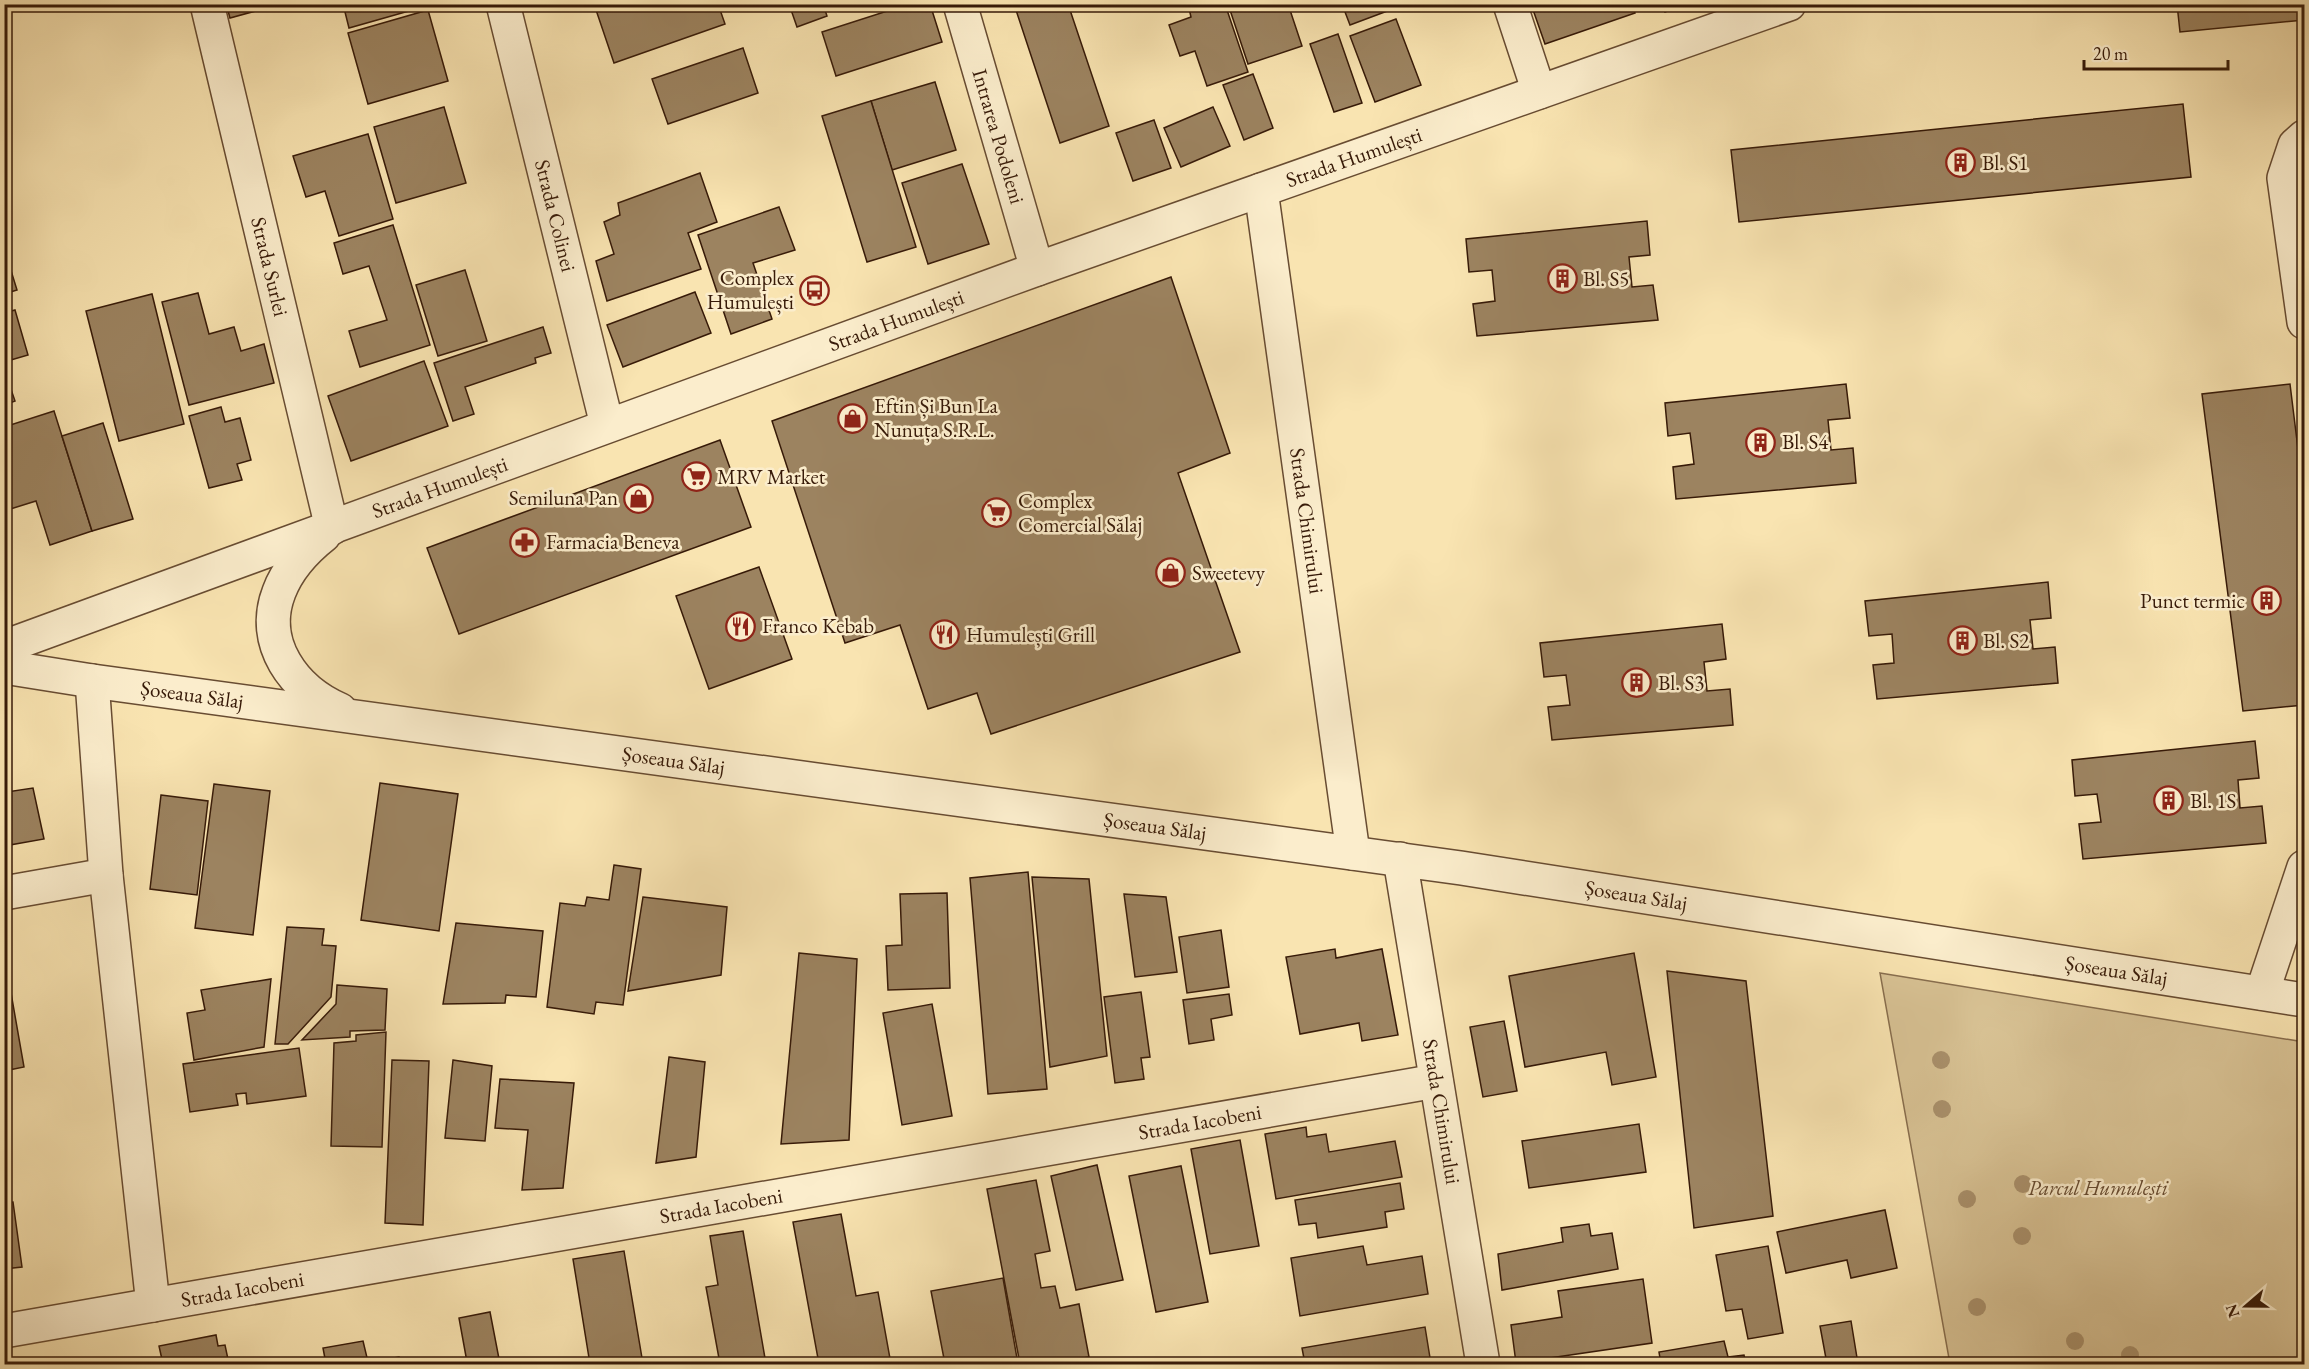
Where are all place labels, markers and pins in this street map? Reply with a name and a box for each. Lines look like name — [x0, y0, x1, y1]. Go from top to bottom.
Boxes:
building icon: Bl. S1 — [1945, 147, 1977, 179]
place label: Bl. S1 — [1982, 149, 2028, 176]
building icon: Bl. S5 — [1546, 263, 1578, 295]
place label: Complex Humulești — [707, 264, 794, 315]
place label: Bl. S5 — [1583, 265, 1629, 292]
bus stop icon: Complex Humulești — [799, 274, 831, 306]
place label: Eftin Și Bun La Nunuța S.R.L. — [874, 392, 999, 443]
shop icon: Eftin Și Bun La Nunuța S.R.L. — [837, 402, 869, 434]
building icon: Bl. S4 — [1745, 426, 1777, 458]
place label: Bl. S4 — [1782, 428, 1829, 455]
supermarket icon: MRV Market — [680, 461, 712, 493]
place label: MRV Market — [717, 463, 826, 490]
shop icon: Semiluna Pan — [623, 482, 655, 514]
place label: Semiluna Pan — [509, 484, 618, 511]
place label: Complex Comercial Sălaj — [1018, 487, 1142, 538]
supermarket icon: Complex Comercial Sălaj — [981, 497, 1013, 529]
pharmacy icon: Farmacia Beneva — [509, 526, 541, 558]
place label: Farmacia Beneva — [546, 528, 680, 555]
shop icon: Sweetevy — [1155, 557, 1187, 589]
place label: Sweetevy — [1192, 559, 1266, 586]
building icon: Punct termic — [2250, 585, 2282, 617]
place label: Punct termic — [2140, 587, 2245, 614]
restaurant icon: Franco Kebab — [725, 610, 757, 642]
place label: Franco Kebab — [762, 612, 874, 639]
restaurant icon: Humulești Grill — [929, 619, 961, 651]
place label: Humulești Grill — [966, 621, 1095, 648]
building icon: Bl. S2 — [1946, 625, 1978, 657]
place label: Bl. S2 — [1983, 627, 2029, 654]
building icon: Bl. S3 — [1621, 667, 1653, 699]
place label: Bl. S3 — [1658, 669, 1704, 696]
building icon: Bl. 1S — [2153, 785, 2185, 817]
place label: Bl. 1S — [2190, 787, 2236, 814]

